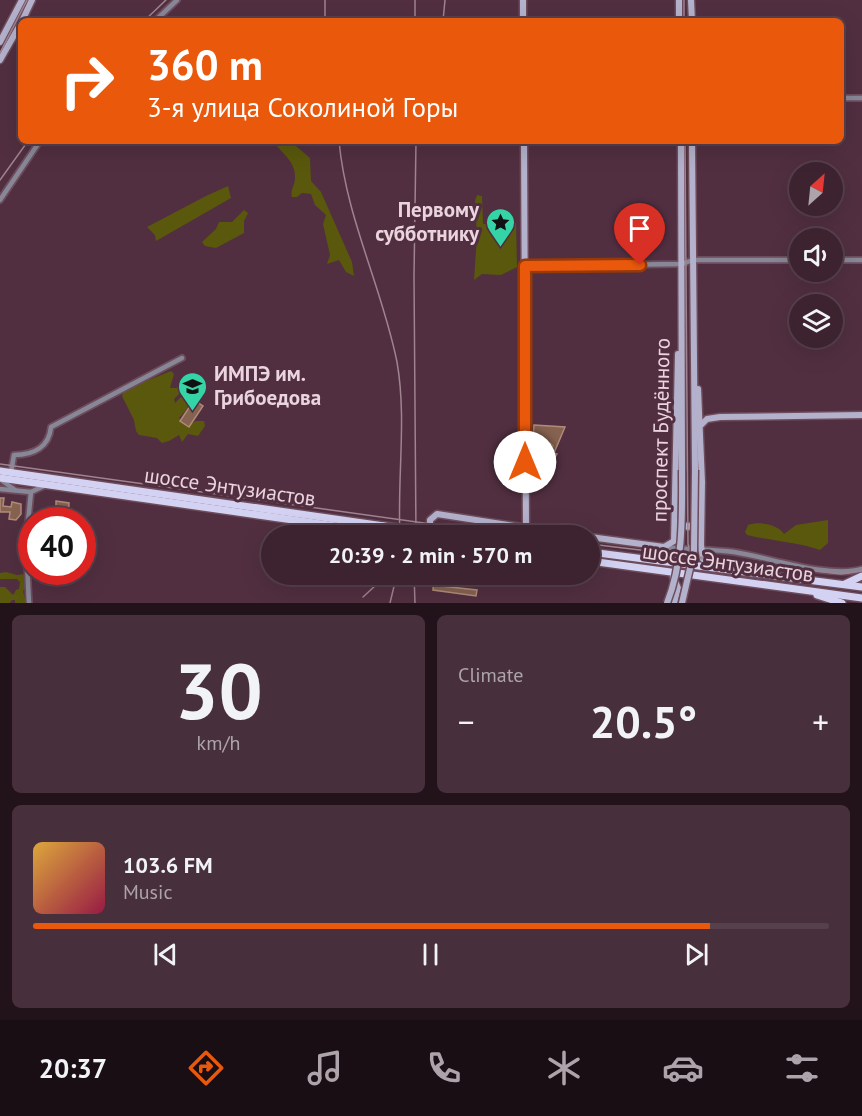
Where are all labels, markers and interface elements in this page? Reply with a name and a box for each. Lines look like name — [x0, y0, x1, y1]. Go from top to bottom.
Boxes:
text: 360 m — [147, 37, 263, 92]
icon: right — [48, 42, 126, 120]
text: 3-я улица Соколиной Горы — [147, 90, 458, 124]
north arrow — [789, 162, 843, 216]
map controls — [789, 162, 843, 348]
place label: Первому субботнику — [375, 196, 480, 247]
pin — [614, 203, 665, 265]
place icon: Первому субботнику — [484, 206, 516, 248]
icon: arrive — [623, 212, 656, 245]
button: sound — [789, 228, 843, 282]
button: layers — [789, 294, 843, 348]
street label: проспект Будённого — [645, 338, 676, 522]
place label: ИМПЭ им. Грибоедова — [214, 360, 321, 411]
school or university icon: ИМПЭ им. Грибоедова — [177, 370, 209, 412]
position arrow — [493, 430, 557, 494]
street label: шоссе Энтузиастов — [143, 461, 317, 512]
speed limit sign: 40 — [18, 507, 96, 585]
street label: шоссе Энтузиастов — [641, 537, 815, 588]
text: 20:39 · 2 min · 570 m — [329, 541, 532, 569]
text: 30 — [174, 640, 263, 741]
text: Climate — [458, 662, 524, 688]
text: 20.5° — [590, 692, 697, 750]
text: − — [458, 700, 475, 743]
text: + — [812, 700, 829, 743]
text: km/h — [197, 730, 240, 756]
text: 103.6 FM — [123, 851, 213, 879]
text: Music — [123, 879, 172, 905]
icon: previous — [149, 938, 182, 971]
icon: pause — [414, 938, 447, 971]
icon: next — [680, 938, 713, 971]
icon: directions — [185, 1047, 227, 1089]
icon: music — [304, 1047, 346, 1089]
icon: phone — [423, 1047, 465, 1089]
icon: climate — [543, 1047, 585, 1089]
icon: car — [662, 1047, 704, 1089]
icon: filters — [781, 1047, 823, 1089]
text: 20:37 — [39, 1051, 107, 1085]

